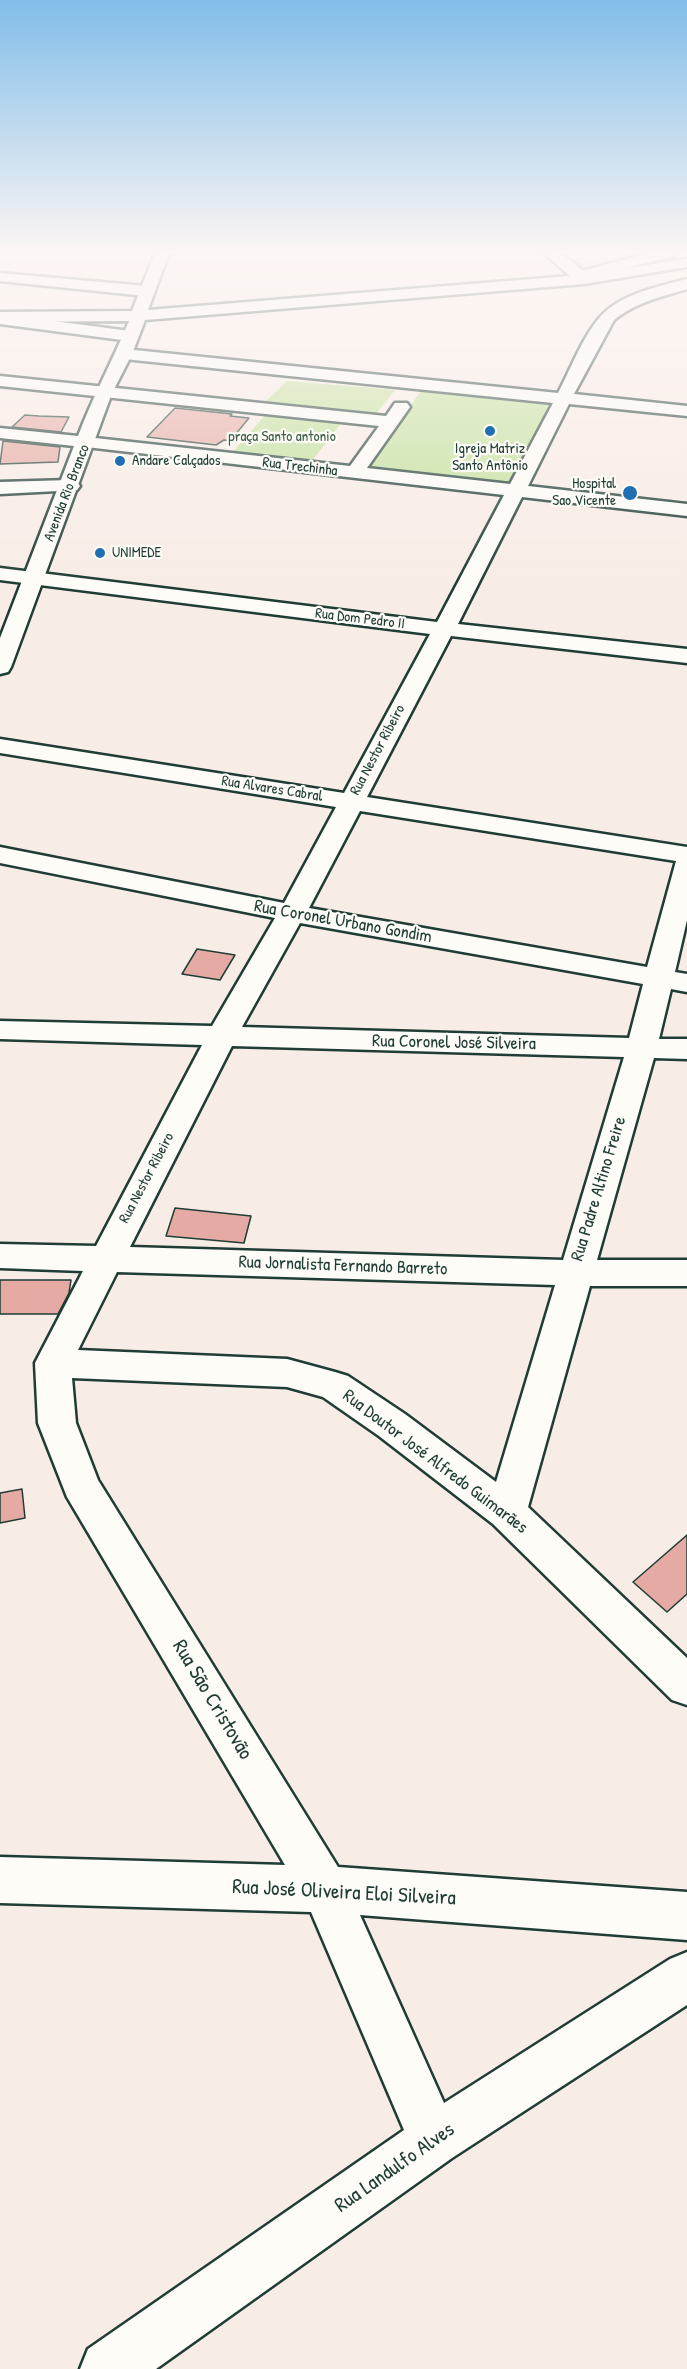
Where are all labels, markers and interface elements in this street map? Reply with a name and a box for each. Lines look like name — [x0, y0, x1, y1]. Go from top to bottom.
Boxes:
marker: Igreja Matriz Santo Antônio — [483, 424, 497, 438]
park label: praça Santo antonio — [228, 428, 336, 446]
place label: Igreja Matriz Santo Antônio — [452, 440, 528, 475]
street label: Avenida Rio Branco — [40, 442, 94, 544]
place label: Andare Calçados — [132, 452, 220, 470]
street label: Rua Trechinha — [262, 453, 338, 481]
marker: Andare Calçados — [113, 454, 127, 468]
place label: Hospital Sao Vicente — [552, 475, 616, 510]
marker: Hospital Sao Vicente — [621, 484, 639, 502]
place label: UNIMEDE — [112, 544, 161, 562]
marker: UNIMEDE — [93, 546, 107, 560]
street label: Rua Dom Pedro II — [314, 605, 406, 633]
street label: Rua Nestor Ribeiro — [347, 702, 409, 798]
street label: Rua Alvares Cabral — [220, 772, 324, 806]
street label: Rua Coronel Urbano Gondim — [252, 896, 434, 948]
street label: Rua Coronel José Silveira — [372, 1031, 536, 1055]
street label: Rua Padre Altino Freire — [567, 1114, 631, 1264]
street label: Rua Nestor Ribeiro — [116, 1130, 178, 1226]
street label: Rua Jornalista Fernando Barreto — [238, 1252, 448, 1280]
street label: Rua Doutor José Alfredo Guimarães — [338, 1385, 532, 1539]
street label: Rua São Cristovão — [166, 1636, 258, 1764]
street label: Rua José Oliveira Eloi Silveira — [232, 1875, 456, 1911]
street label: Rua Landulfo Alves — [330, 2117, 460, 2219]

